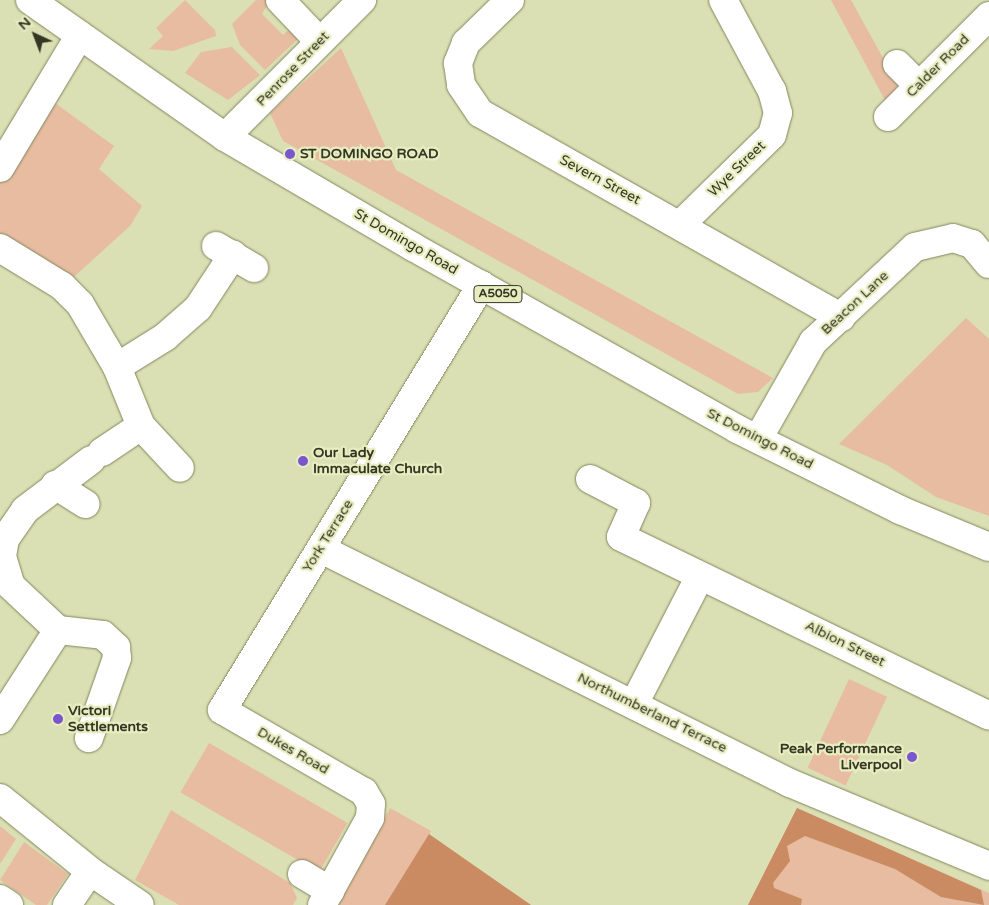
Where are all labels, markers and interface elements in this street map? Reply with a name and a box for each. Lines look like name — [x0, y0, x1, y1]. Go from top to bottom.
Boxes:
north arrow — [10, 10, 60, 60]
text: N — [15, 14, 34, 34]
street label: Penrose Street — [253, 28, 333, 110]
street label: Calder Road — [903, 31, 973, 101]
street label: Wye Street — [705, 138, 769, 200]
place label: ST DOMINGO ROAD — [300, 146, 439, 162]
marker: ST DOMINGO ROAD — [284, 148, 296, 160]
street label: Severn Street — [557, 152, 643, 208]
street label: St Domingo Road — [351, 205, 461, 279]
street label: Beacon Lane — [818, 268, 892, 338]
road number: A5050 — [473, 284, 523, 304]
street label: St Domingo Road — [704, 405, 816, 473]
place label: Our Lady Immaculate Church — [313, 445, 442, 478]
marker: Our Lady Immaculate Church — [297, 455, 309, 467]
street label: York Terrace — [299, 497, 357, 575]
street label: Albion Street — [802, 617, 888, 671]
street label: Northumberland Terrace — [575, 669, 729, 757]
place label: Victori Settlements — [68, 703, 148, 736]
marker: Victori Settlements — [52, 713, 64, 725]
street label: Dukes Road — [254, 724, 332, 778]
place label: Peak Performance Liverpool — [780, 741, 902, 774]
marker: Peak Performance Liverpool — [906, 751, 918, 763]

